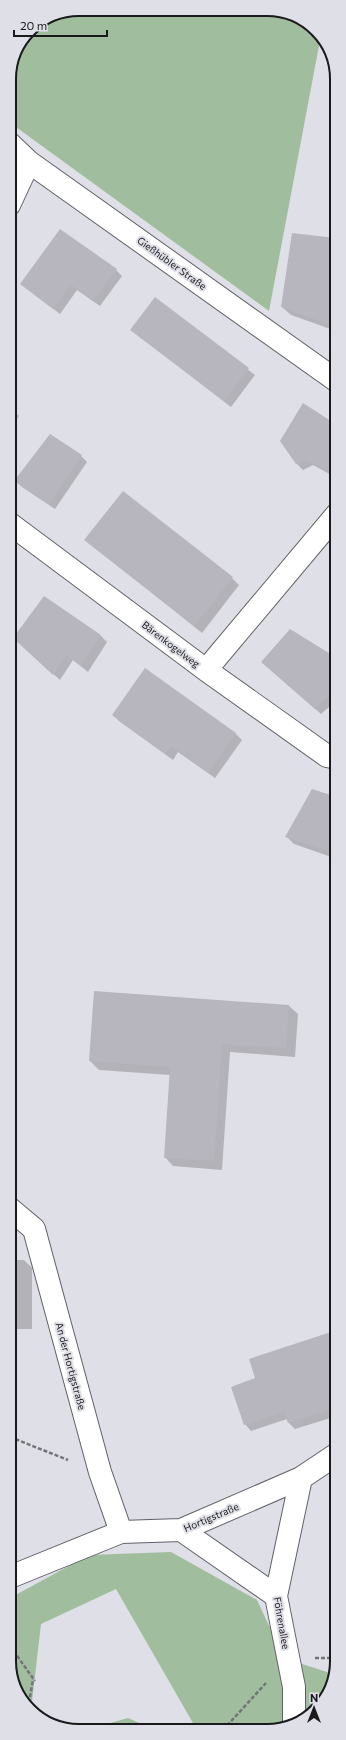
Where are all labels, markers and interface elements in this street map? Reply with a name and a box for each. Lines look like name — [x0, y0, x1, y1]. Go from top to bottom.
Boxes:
scale bar — [14, 12, 107, 38]
text: 20 m — [20, 18, 47, 32]
street label: Gießhübler Straße — [135, 234, 209, 292]
street label: Bärenkogelweg — [140, 618, 203, 670]
street label: An der Hortigstraße — [54, 1321, 88, 1411]
street label: Hortigstraße — [182, 1500, 240, 1534]
street label: Föhrenallee — [271, 1596, 293, 1650]
north arrow — [294, 1688, 334, 1728]
text: N — [310, 1691, 318, 1704]

